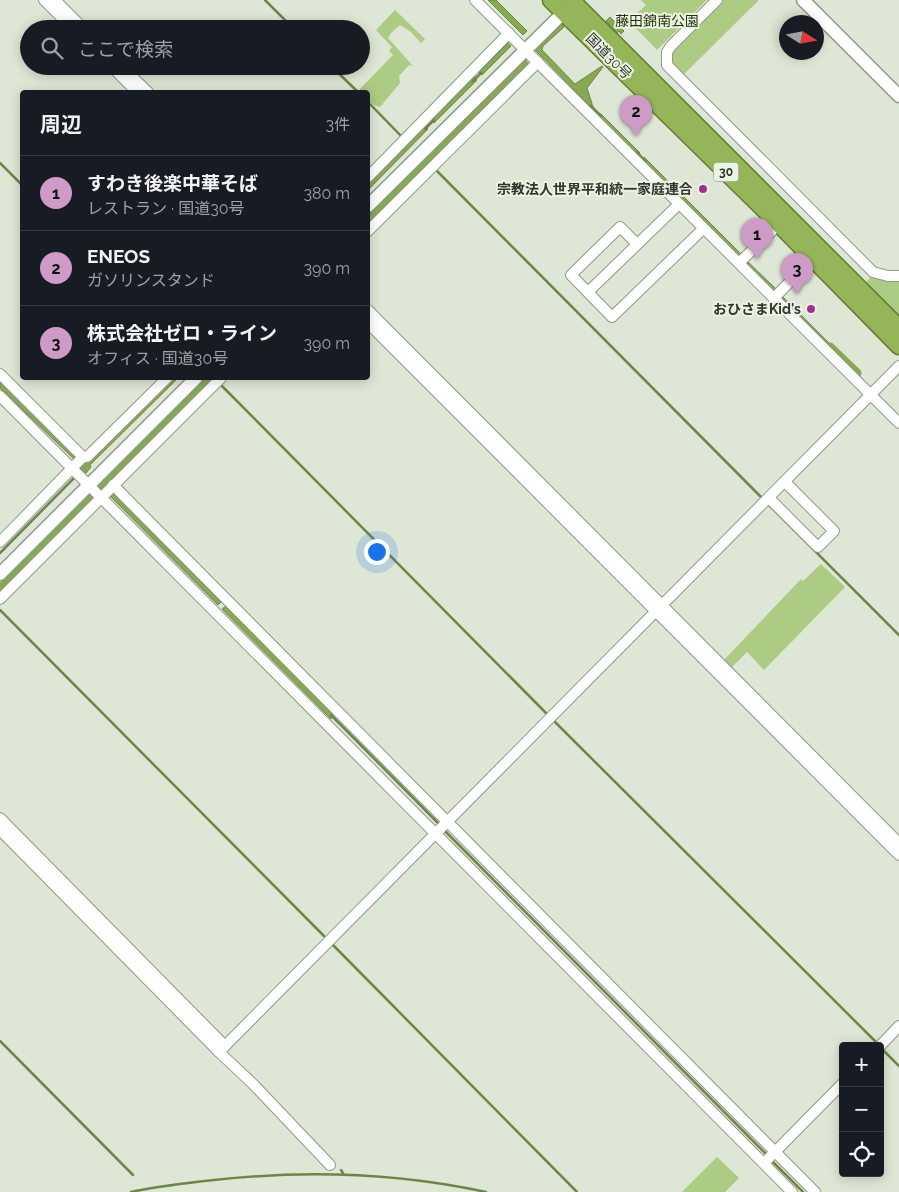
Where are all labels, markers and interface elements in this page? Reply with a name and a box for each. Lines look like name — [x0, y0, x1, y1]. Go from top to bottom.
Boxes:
park label: 藤田錦南公園 — [615, 13, 699, 29]
north arrow — [779, 15, 824, 60]
search box — [20, 20, 370, 75]
street label: 国道30号 — [583, 30, 635, 82]
icon: search — [38, 34, 66, 62]
text: ここで検索 — [78, 38, 173, 60]
pin: 2 — [620, 95, 652, 136]
text: 周辺 — [40, 112, 82, 137]
text: 3件 — [325, 115, 350, 134]
road number: 30 — [714, 162, 738, 182]
text: すわき後楽中華そば — [87, 172, 258, 194]
place label: 宗教法人世界平和統一家庭連合 — [497, 181, 693, 197]
marker: 宗教法人世界平和統一家庭連合 — [697, 183, 709, 195]
text: 1 — [52, 184, 60, 203]
text: 380 m — [303, 184, 350, 203]
text: レストラン · 国道30号 — [87, 199, 245, 218]
pin: 1 — [741, 218, 773, 259]
text: ENEOS — [87, 245, 150, 267]
pin: 3 — [781, 253, 813, 294]
text: 2 — [51, 259, 61, 278]
text: 390 m — [304, 259, 350, 278]
text: ガソリンスタンド — [87, 271, 215, 290]
place label: おひさまKid's — [713, 301, 801, 317]
marker: おひさまKid's — [805, 303, 817, 315]
text: 株式会社ゼロ・ライン — [87, 322, 277, 344]
text: 3 — [52, 334, 60, 353]
text: 390 m — [304, 334, 350, 353]
text: オフィス · 国道30号 — [87, 349, 228, 368]
your location — [364, 539, 390, 565]
map controls — [839, 1042, 884, 1177]
button: + — [839, 1042, 884, 1087]
button: − — [839, 1087, 884, 1132]
button: locate — [839, 1132, 884, 1177]

